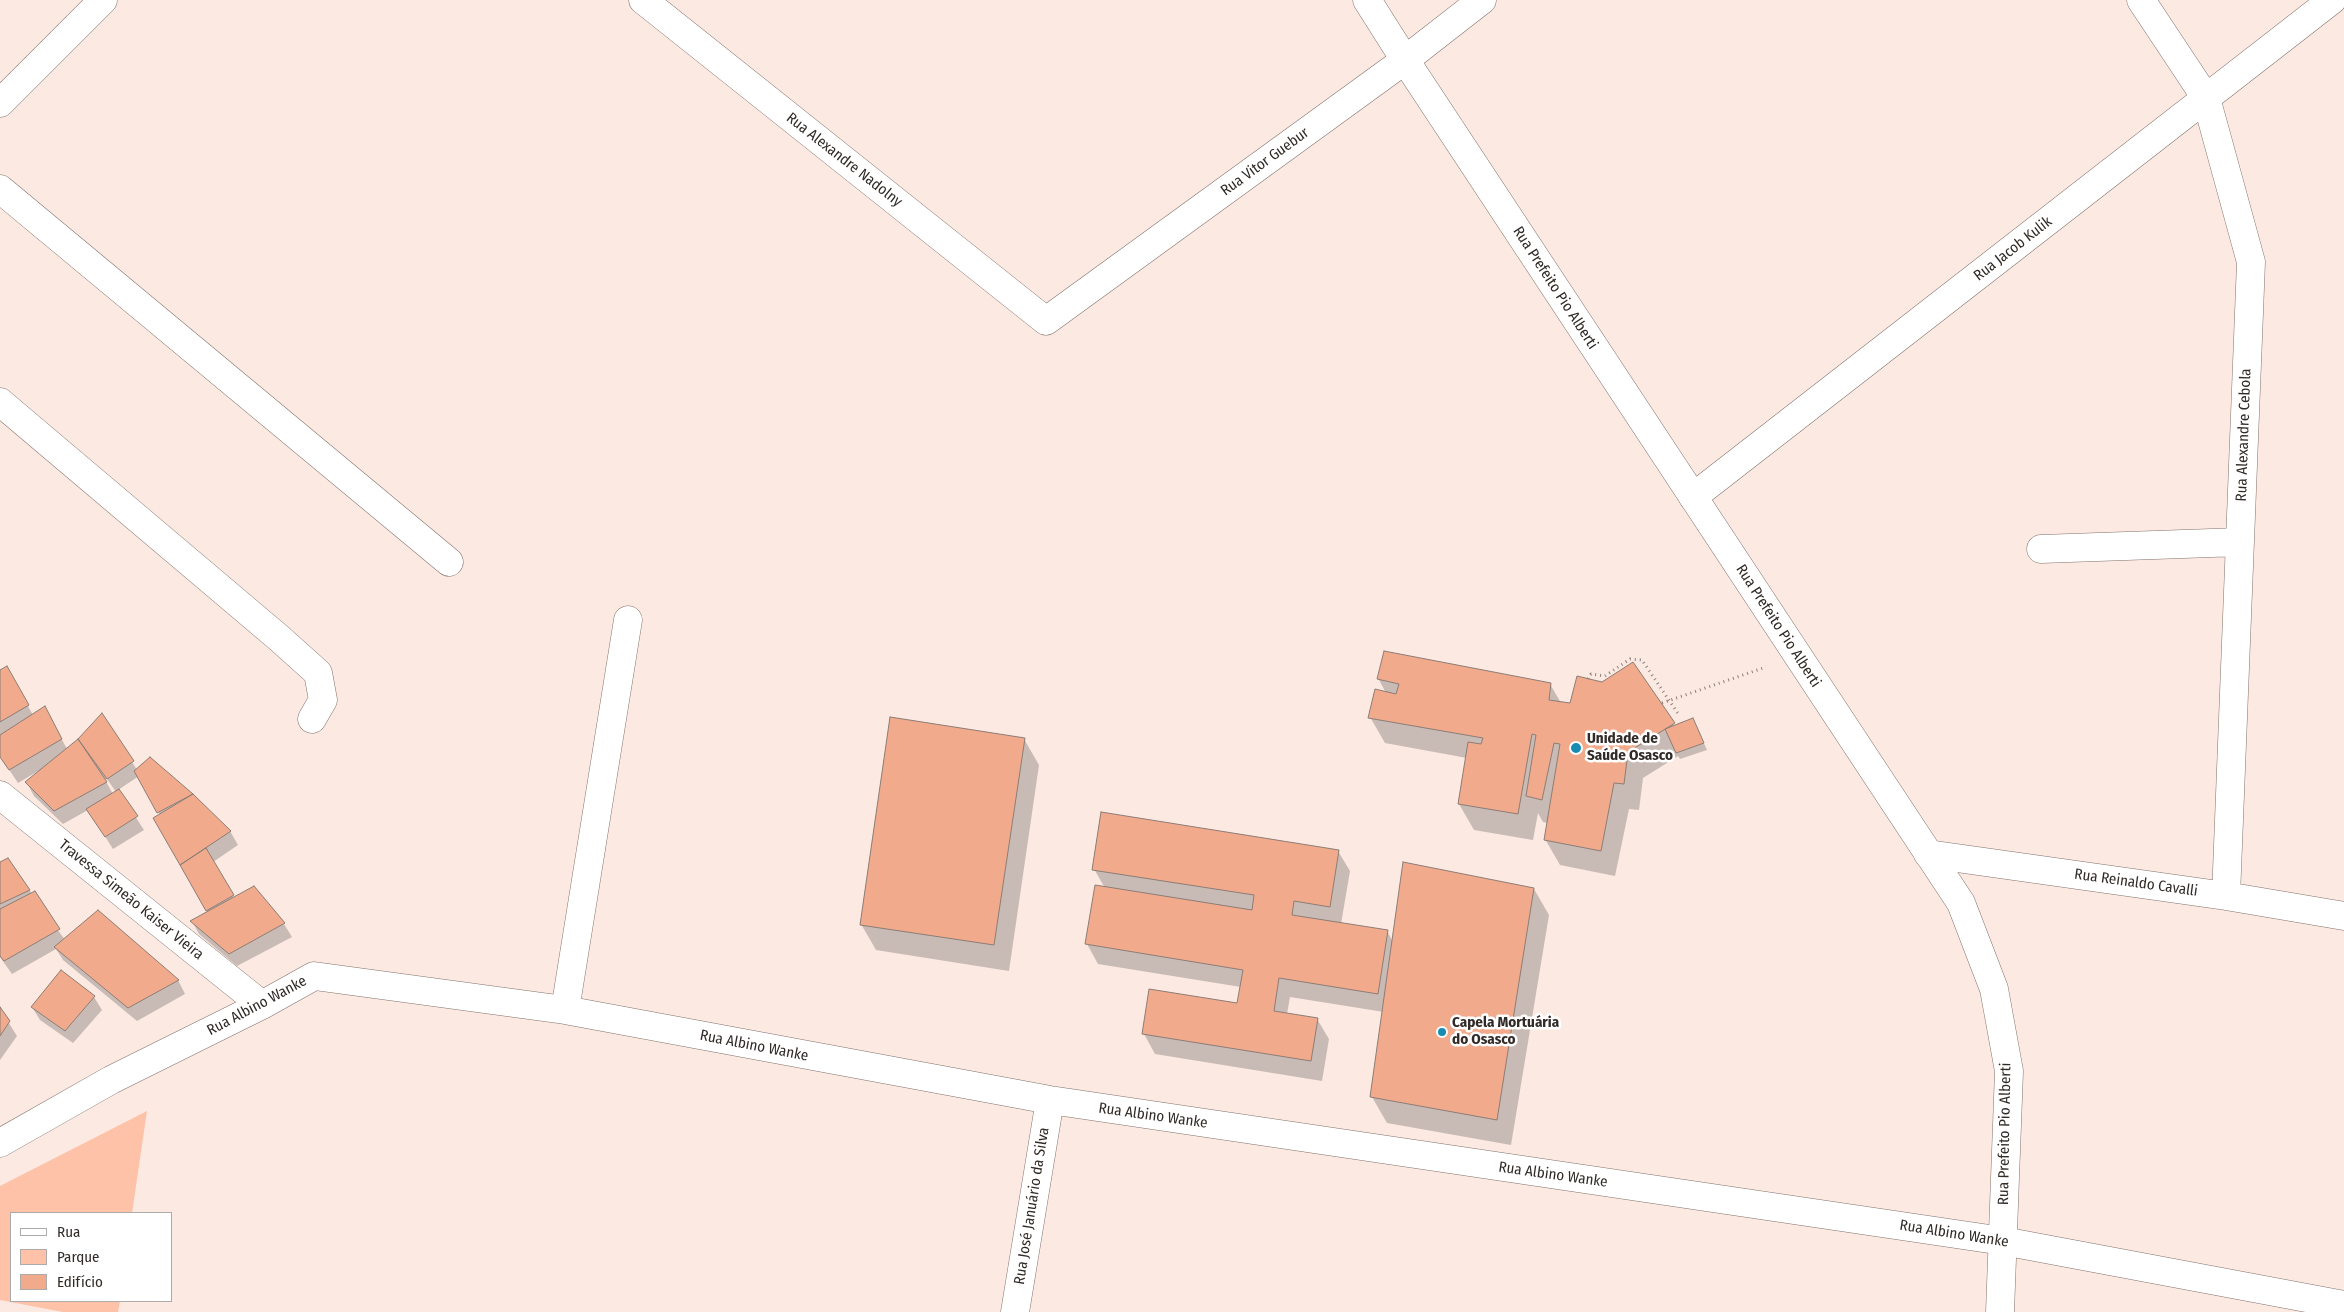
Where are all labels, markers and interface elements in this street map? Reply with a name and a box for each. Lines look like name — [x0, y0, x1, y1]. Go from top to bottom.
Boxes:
street label: Rua Alexandre Nadolny — [782, 109, 906, 211]
street label: Rua Vitor Guebur — [1217, 124, 1313, 200]
street label: Rua Jacob Kulik — [1970, 213, 2056, 285]
street label: Rua Prefeito Pio Alberti — [1509, 223, 1601, 353]
street label: Rua Alexandre Cebola — [2233, 368, 2255, 502]
street label: Rua Prefeito Pio Alberti — [1732, 561, 1824, 691]
place label: Unidade de Saúde Osasco — [1587, 730, 1673, 765]
marker: Unidade de Saúde Osasco — [1569, 741, 1583, 755]
street label: Travessa Simeão Kaiser Vieira — [55, 836, 207, 964]
street label: Rua Reinaldo Cavalli — [2073, 865, 2199, 901]
street label: Rua Albino Wanke — [204, 972, 310, 1040]
place label: Capela Mortuária do Osasco — [1452, 1014, 1559, 1049]
marker: Capela Mortuária do Osasco — [1436, 1026, 1448, 1038]
street label: Rua Albino Wanke — [698, 1027, 810, 1065]
street label: Rua Prefeito Pio Alberti — [1995, 1063, 2015, 1205]
street label: Rua Albino Wanke — [1097, 1099, 1209, 1133]
street label: Rua José Januário da Silva — [1011, 1126, 1053, 1286]
street label: Rua Albino Wanke — [1497, 1158, 1609, 1192]
legend — [10, 1212, 172, 1302]
street label: Rua Albino Wanke — [1898, 1216, 2010, 1252]
text: Rua — [57, 1223, 80, 1241]
text: Parque — [57, 1248, 100, 1266]
text: Edifício — [57, 1273, 103, 1291]

